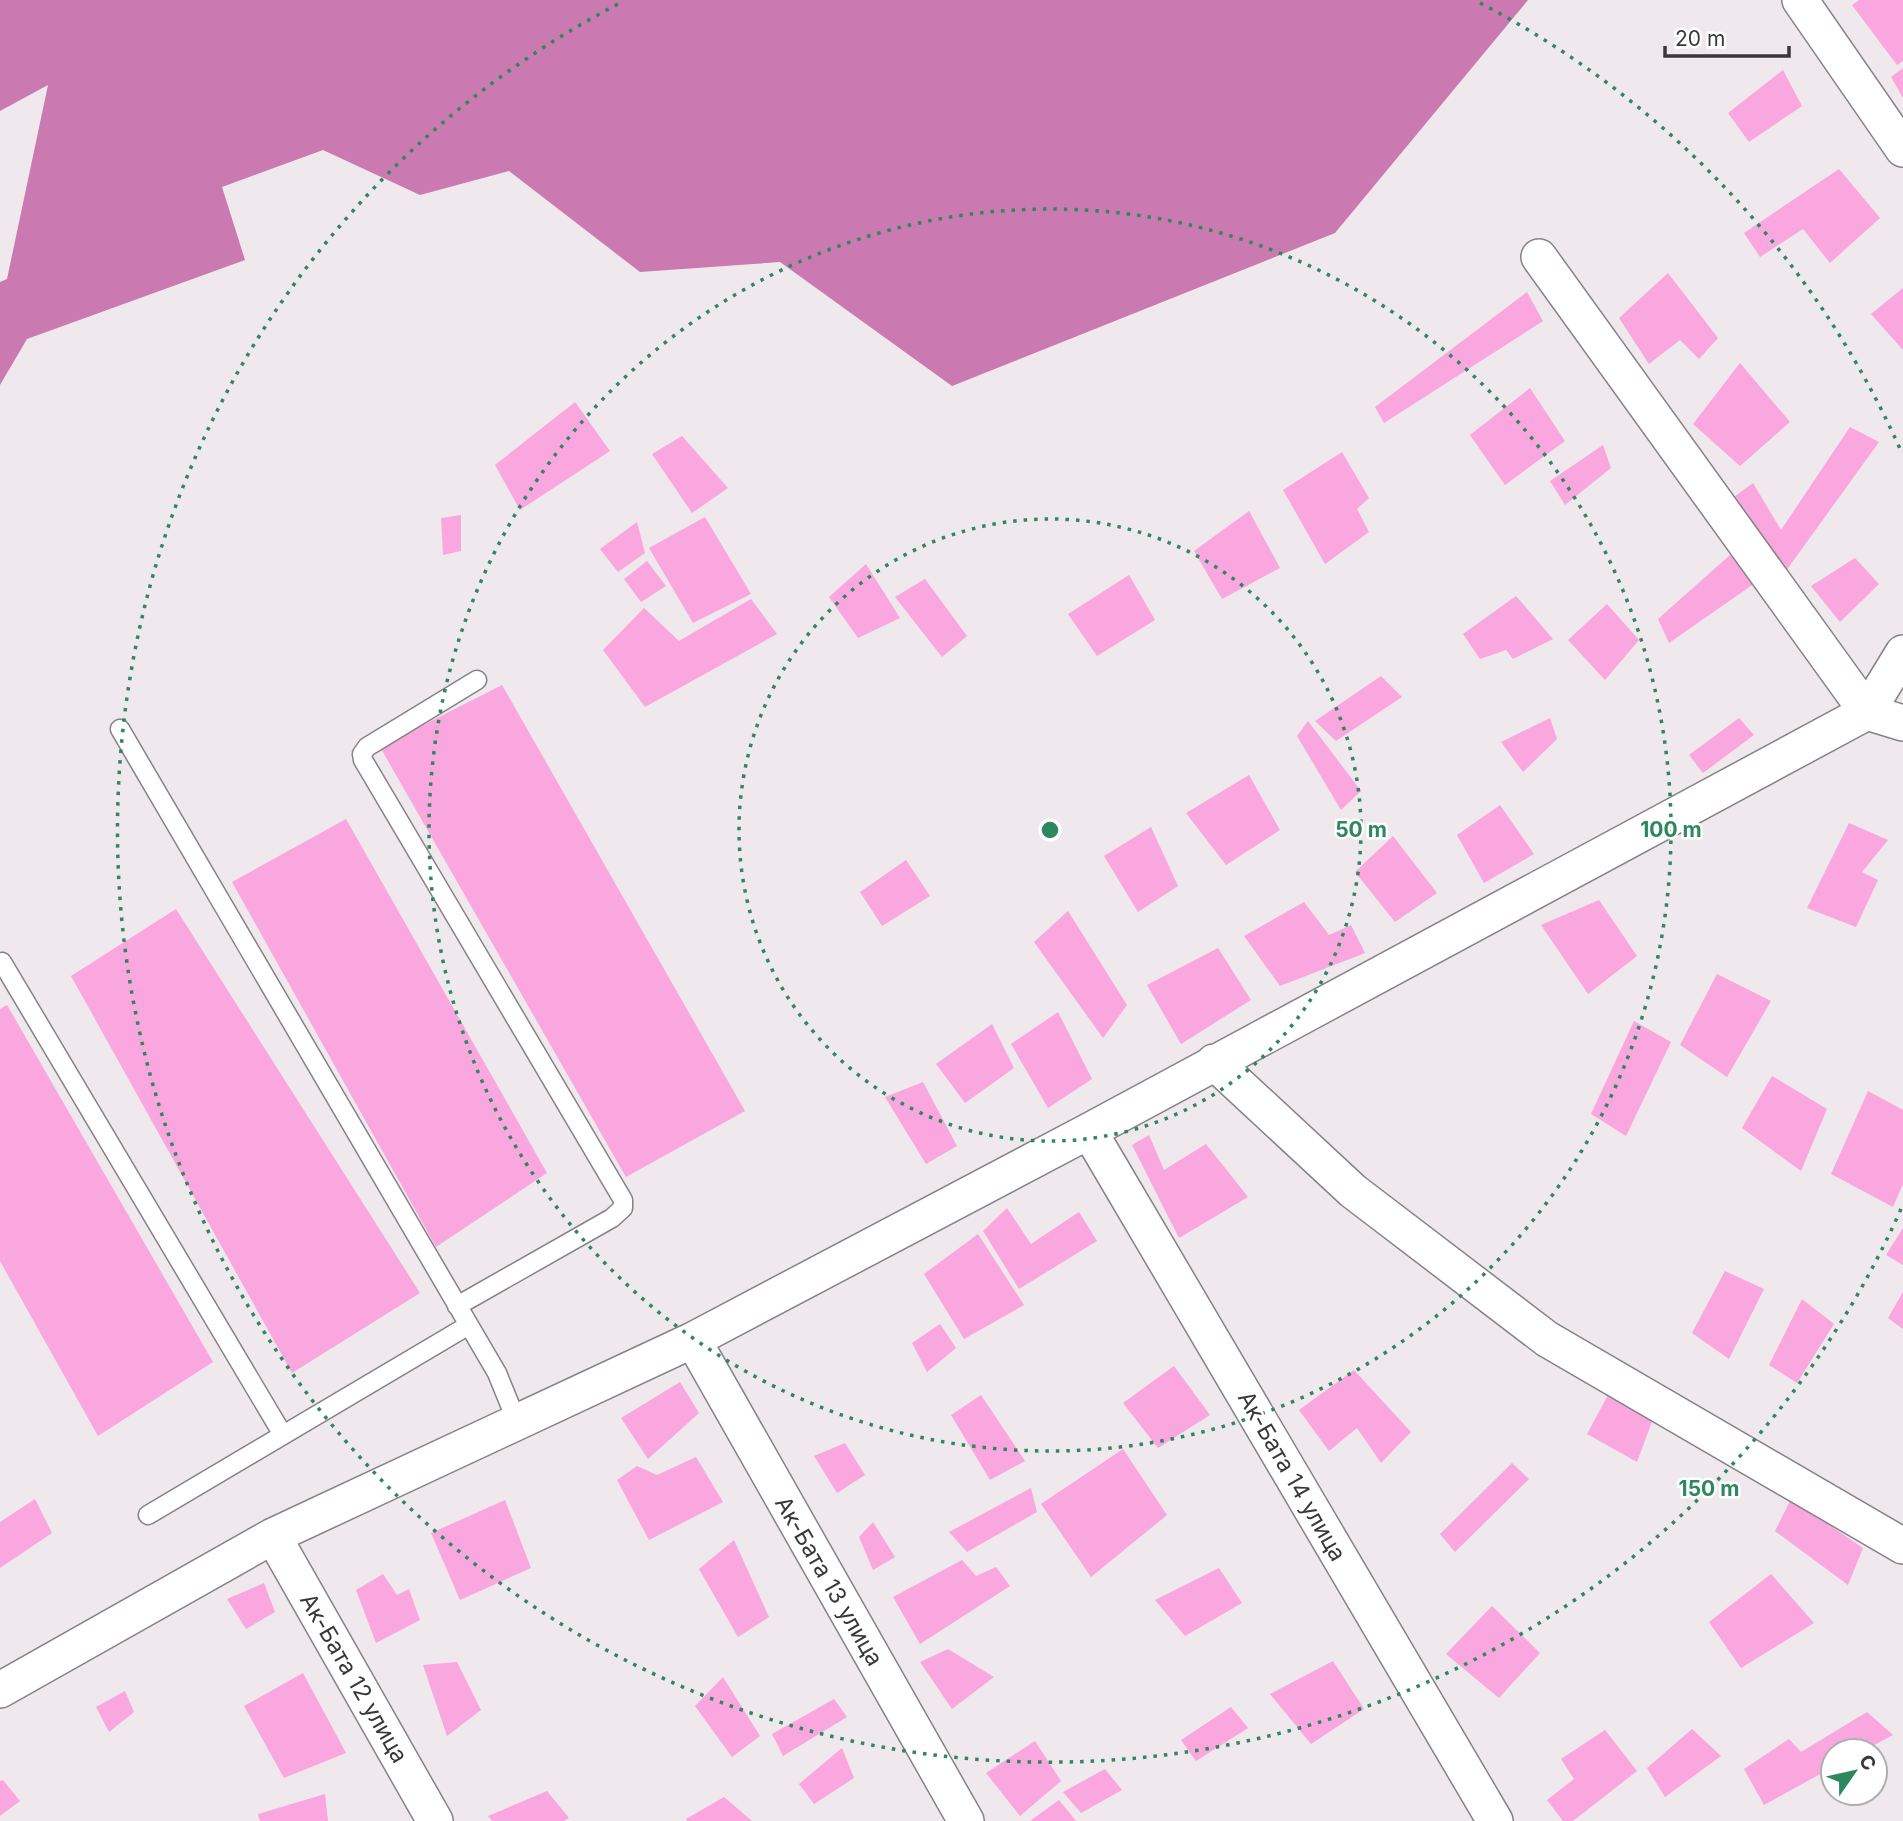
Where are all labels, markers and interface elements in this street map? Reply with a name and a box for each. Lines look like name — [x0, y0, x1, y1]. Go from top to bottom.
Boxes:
scale bar — [1665, 14, 1789, 58]
text: 20 m — [1675, 26, 1725, 51]
text: 50 m — [1335, 817, 1387, 842]
text: 100 m — [1640, 817, 1702, 842]
centre of rings — [1038, 818, 1062, 842]
street label: Ак-Бата 14 улица — [1232, 1386, 1352, 1566]
text: 150 m — [1679, 1476, 1739, 1501]
street label: Ак-Бата 13 улица — [769, 1491, 889, 1671]
street label: Ак-Бата 12 улица — [294, 1588, 414, 1768]
north arrow — [1819, 1737, 1889, 1807]
text: С — [1854, 1751, 1881, 1775]

